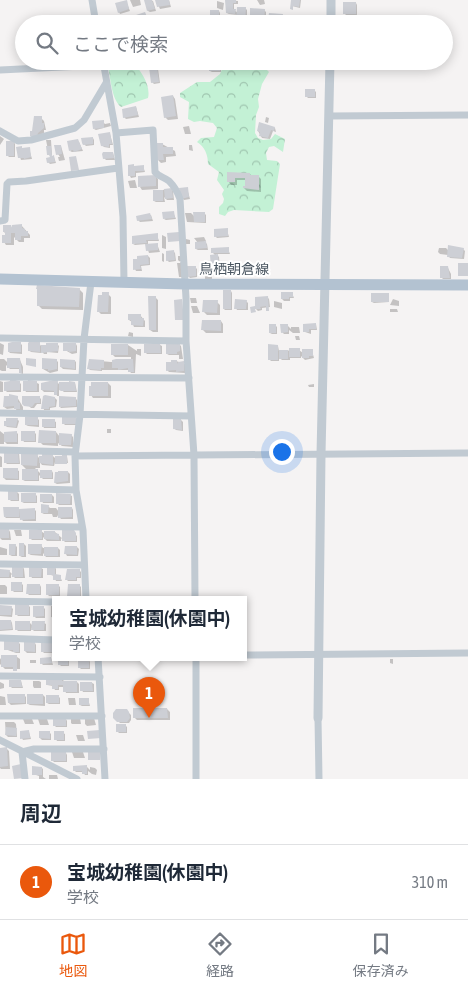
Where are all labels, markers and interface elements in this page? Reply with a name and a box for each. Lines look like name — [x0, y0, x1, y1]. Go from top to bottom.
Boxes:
search box — [15, 15, 453, 70]
icon: search — [33, 29, 61, 57]
text: ここで検索 — [73, 33, 168, 55]
street label: 鳥栖朝倉線 — [199, 261, 269, 277]
your location — [269, 439, 295, 465]
popup — [52, 596, 247, 661]
text: 宝城幼稚園(休園中) — [69, 607, 230, 629]
text: 学校 — [69, 634, 101, 652]
pin: 1 — [133, 677, 165, 718]
text: 周辺 — [20, 801, 62, 825]
text: 宝城幼稚園(休園中) — [67, 861, 228, 883]
text: 1 — [32, 873, 40, 891]
text: 310 m — [412, 873, 448, 891]
text: 学校 — [67, 888, 99, 906]
tab: 地図 — [59, 930, 87, 980]
tab: 経路 — [206, 930, 234, 980]
tab: 保存済み — [353, 930, 409, 980]

